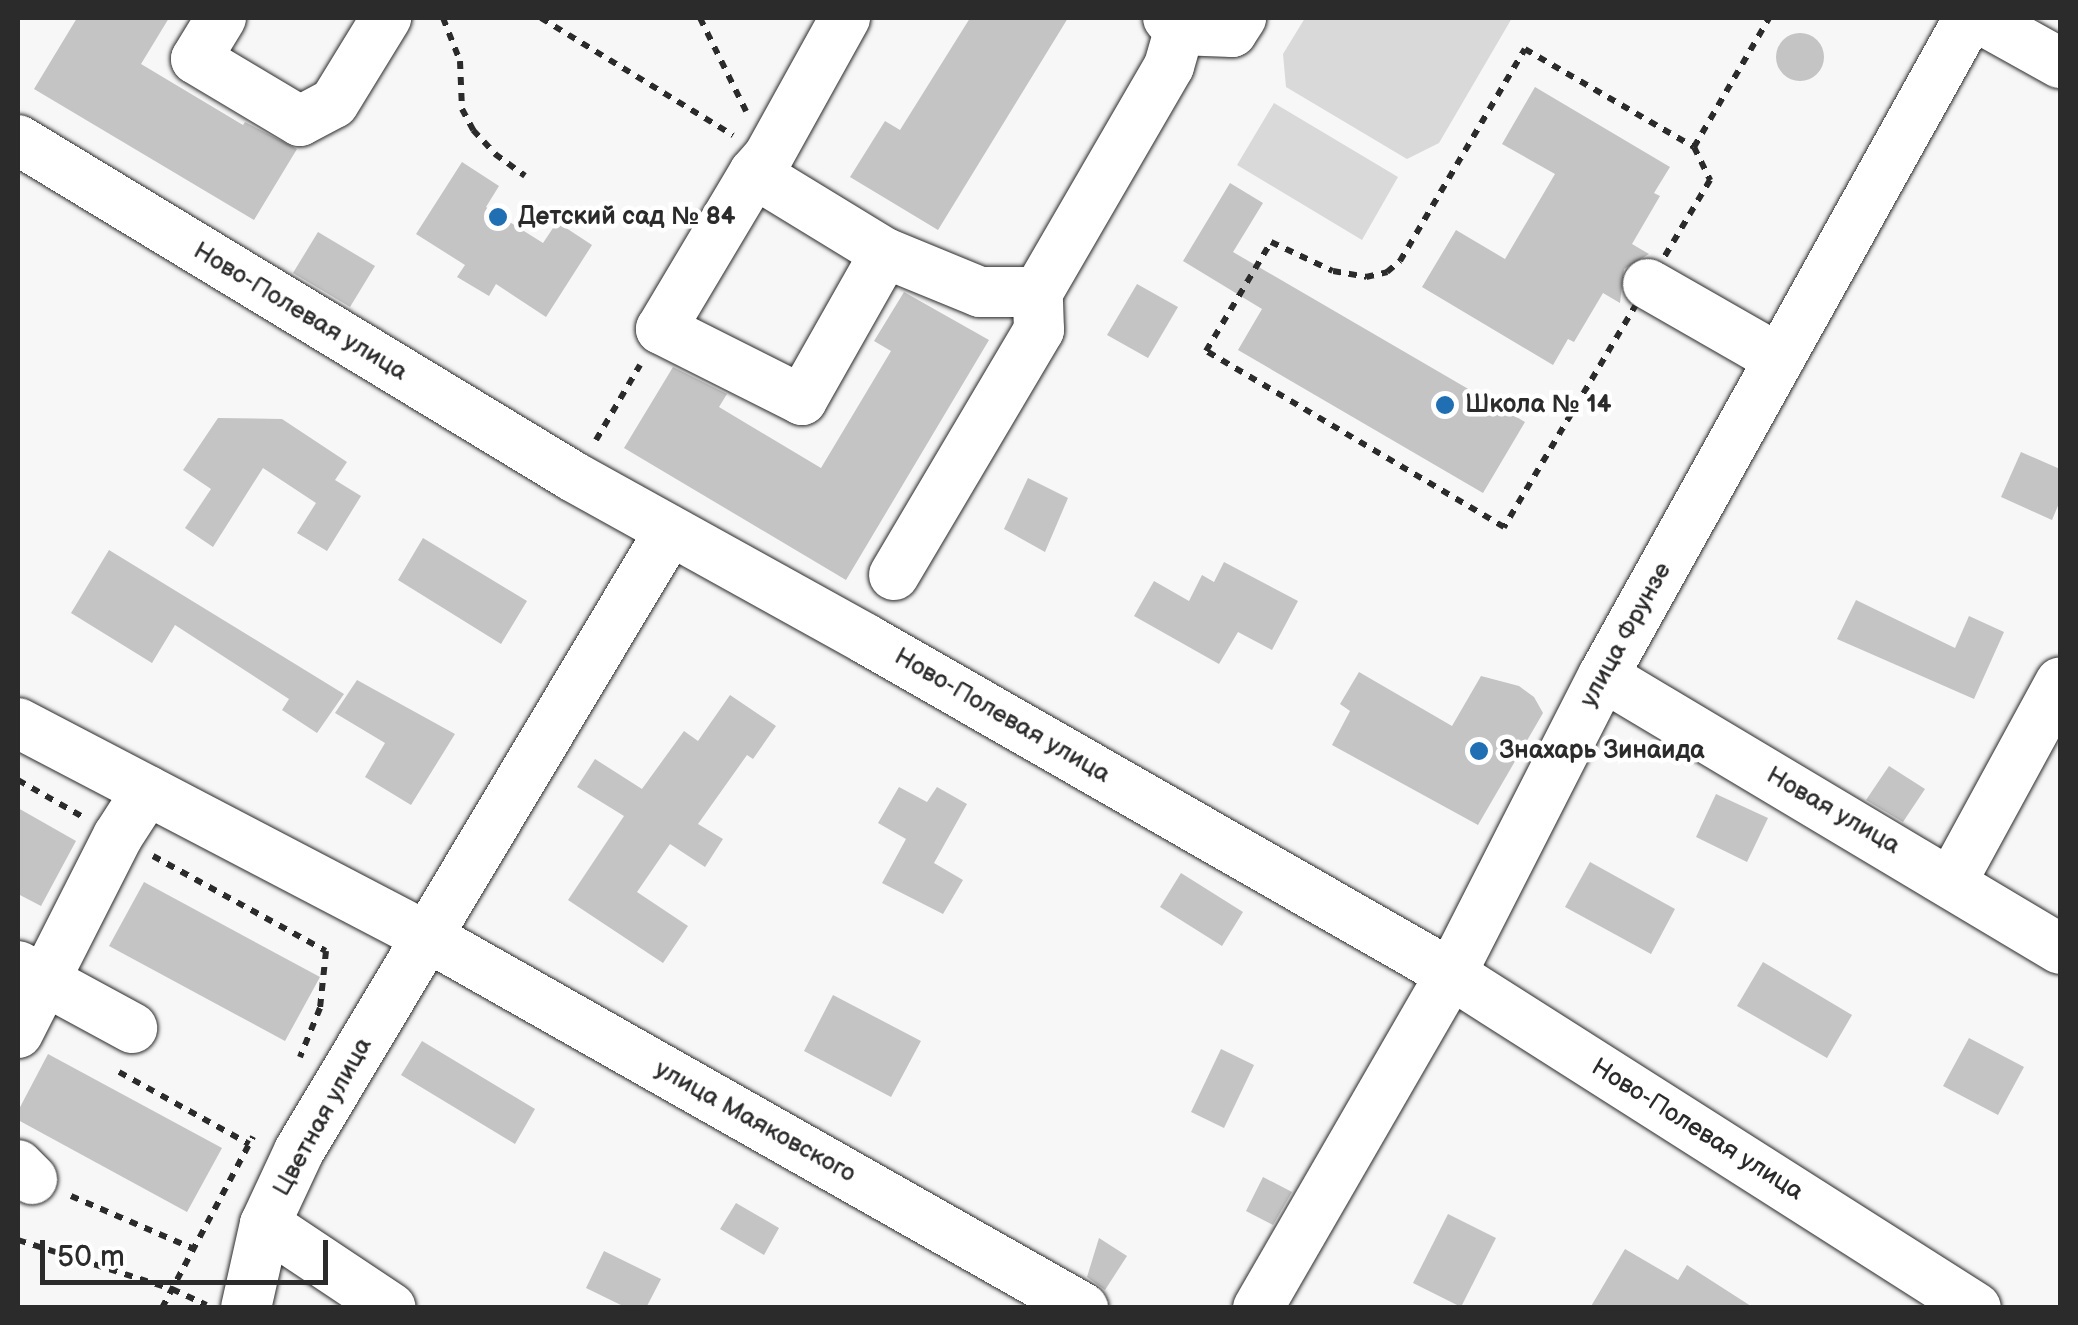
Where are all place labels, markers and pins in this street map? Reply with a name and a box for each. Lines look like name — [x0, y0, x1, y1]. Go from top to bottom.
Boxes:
place label: Детский сад № 84 — [518, 202, 736, 232]
marker: Детский сад № 84 — [487, 206, 509, 228]
place label: Школа № 14 — [1465, 390, 1612, 420]
marker: Школа № 14 — [1434, 394, 1456, 416]
place label: Знахарь Зинаида — [1499, 736, 1704, 766]
marker: Знахарь Зинаида — [1468, 740, 1490, 762]

